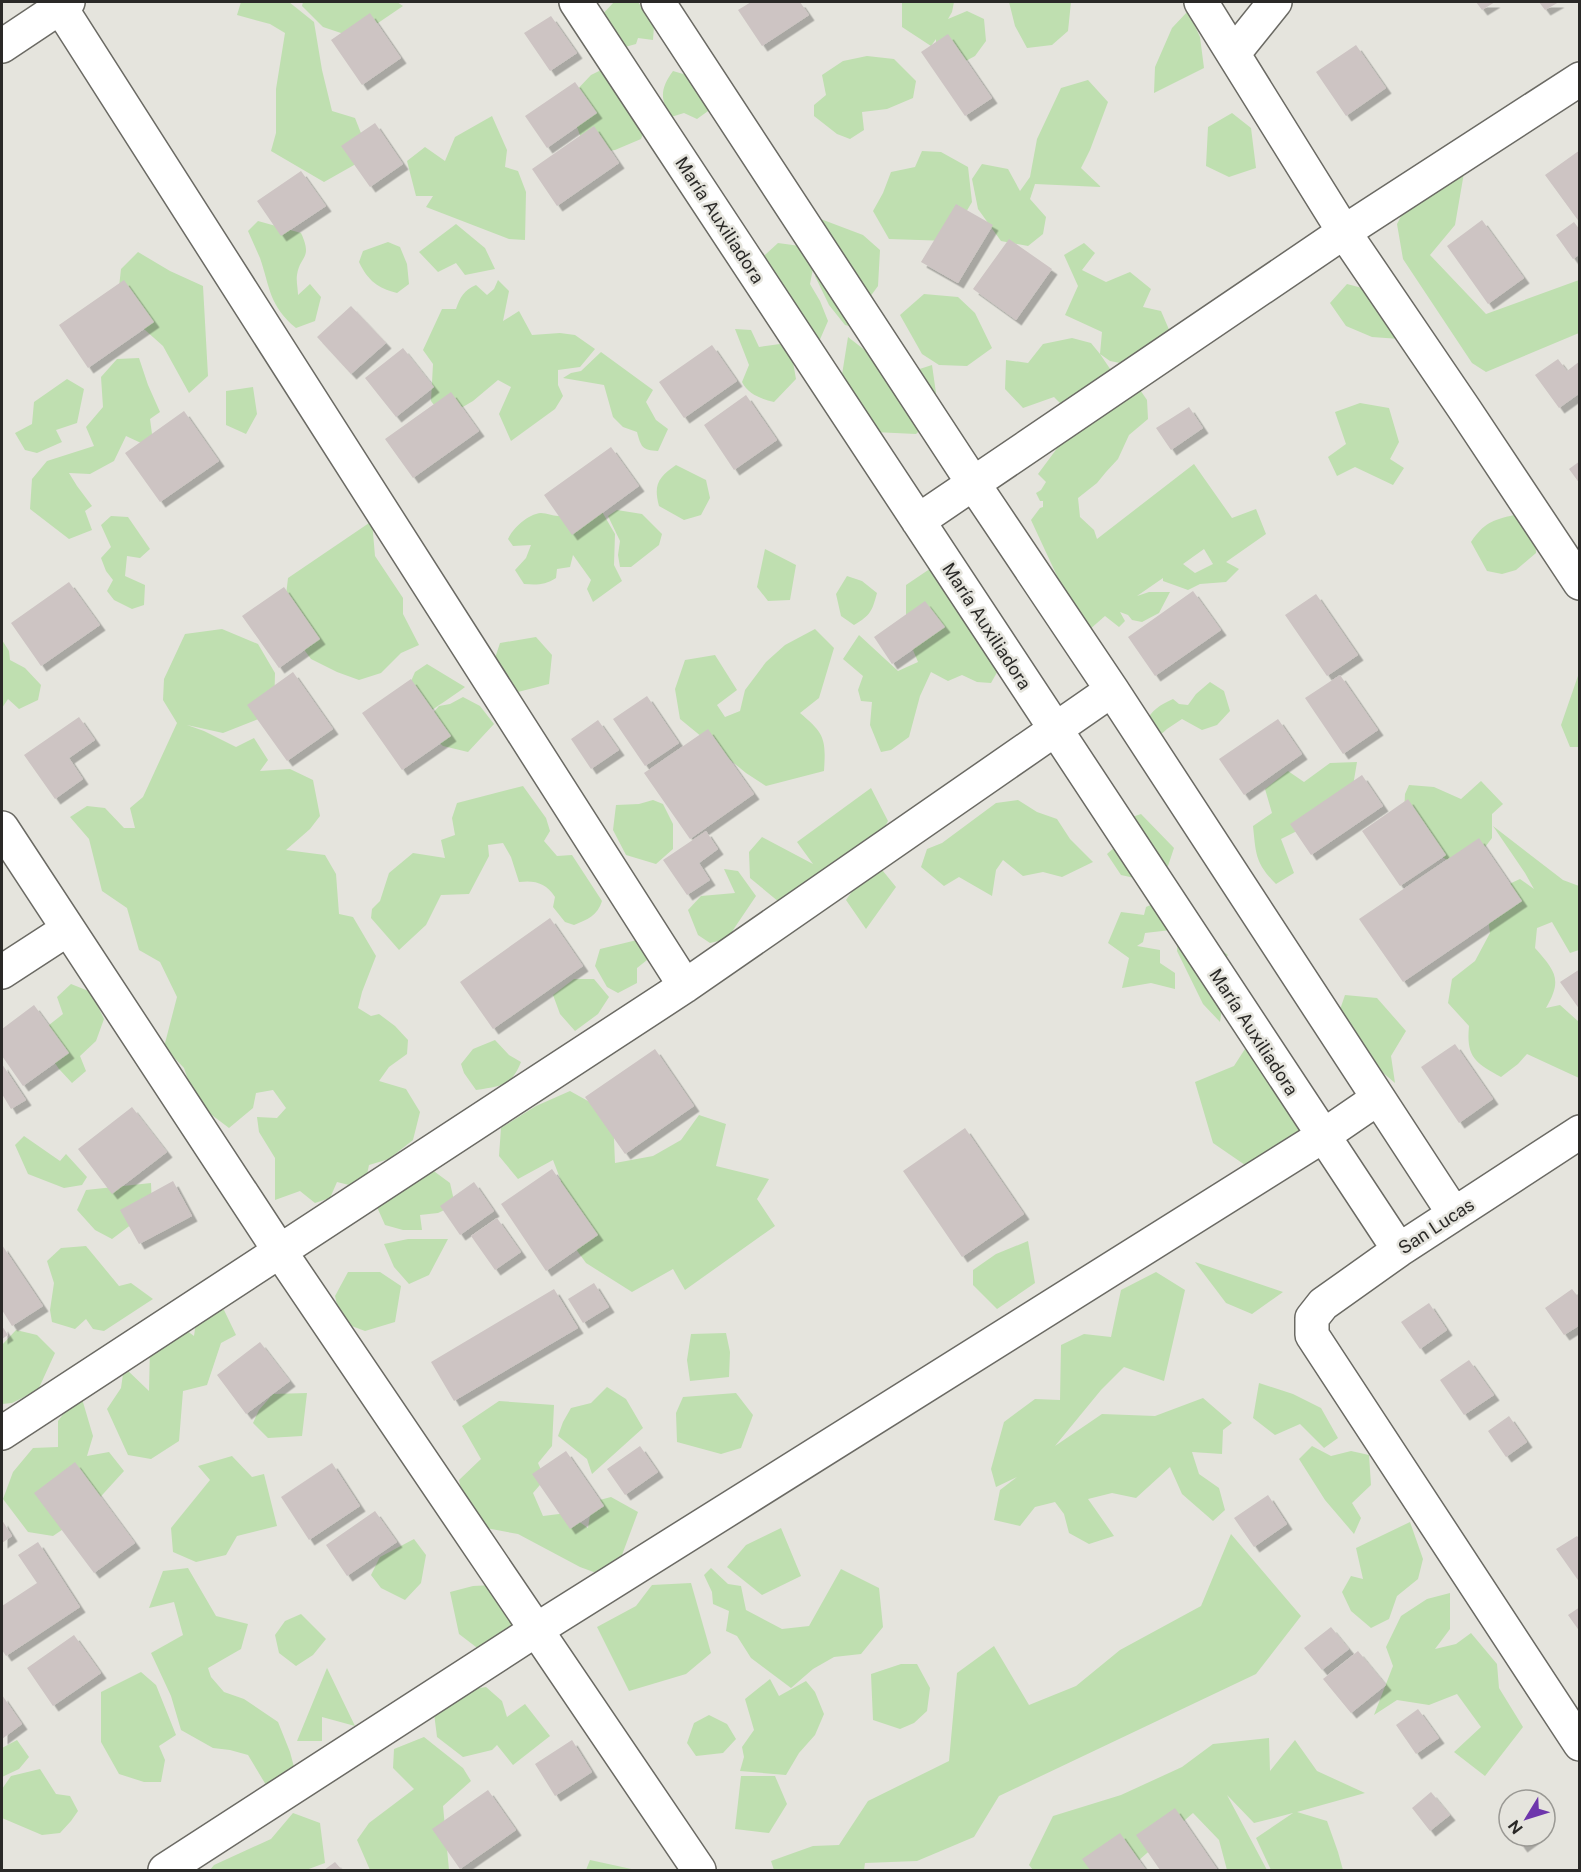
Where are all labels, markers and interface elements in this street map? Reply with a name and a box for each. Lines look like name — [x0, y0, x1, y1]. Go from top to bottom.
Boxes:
street label: María Auxiliadora — [671, 153, 769, 287]
street label: María Auxiliadora — [938, 559, 1036, 693]
street label: María Auxiliadora — [1205, 965, 1303, 1099]
street label: San Lucas — [1394, 1194, 1478, 1258]
north arrow — [1497, 1788, 1557, 1848]
text: N — [1504, 1816, 1527, 1838]

